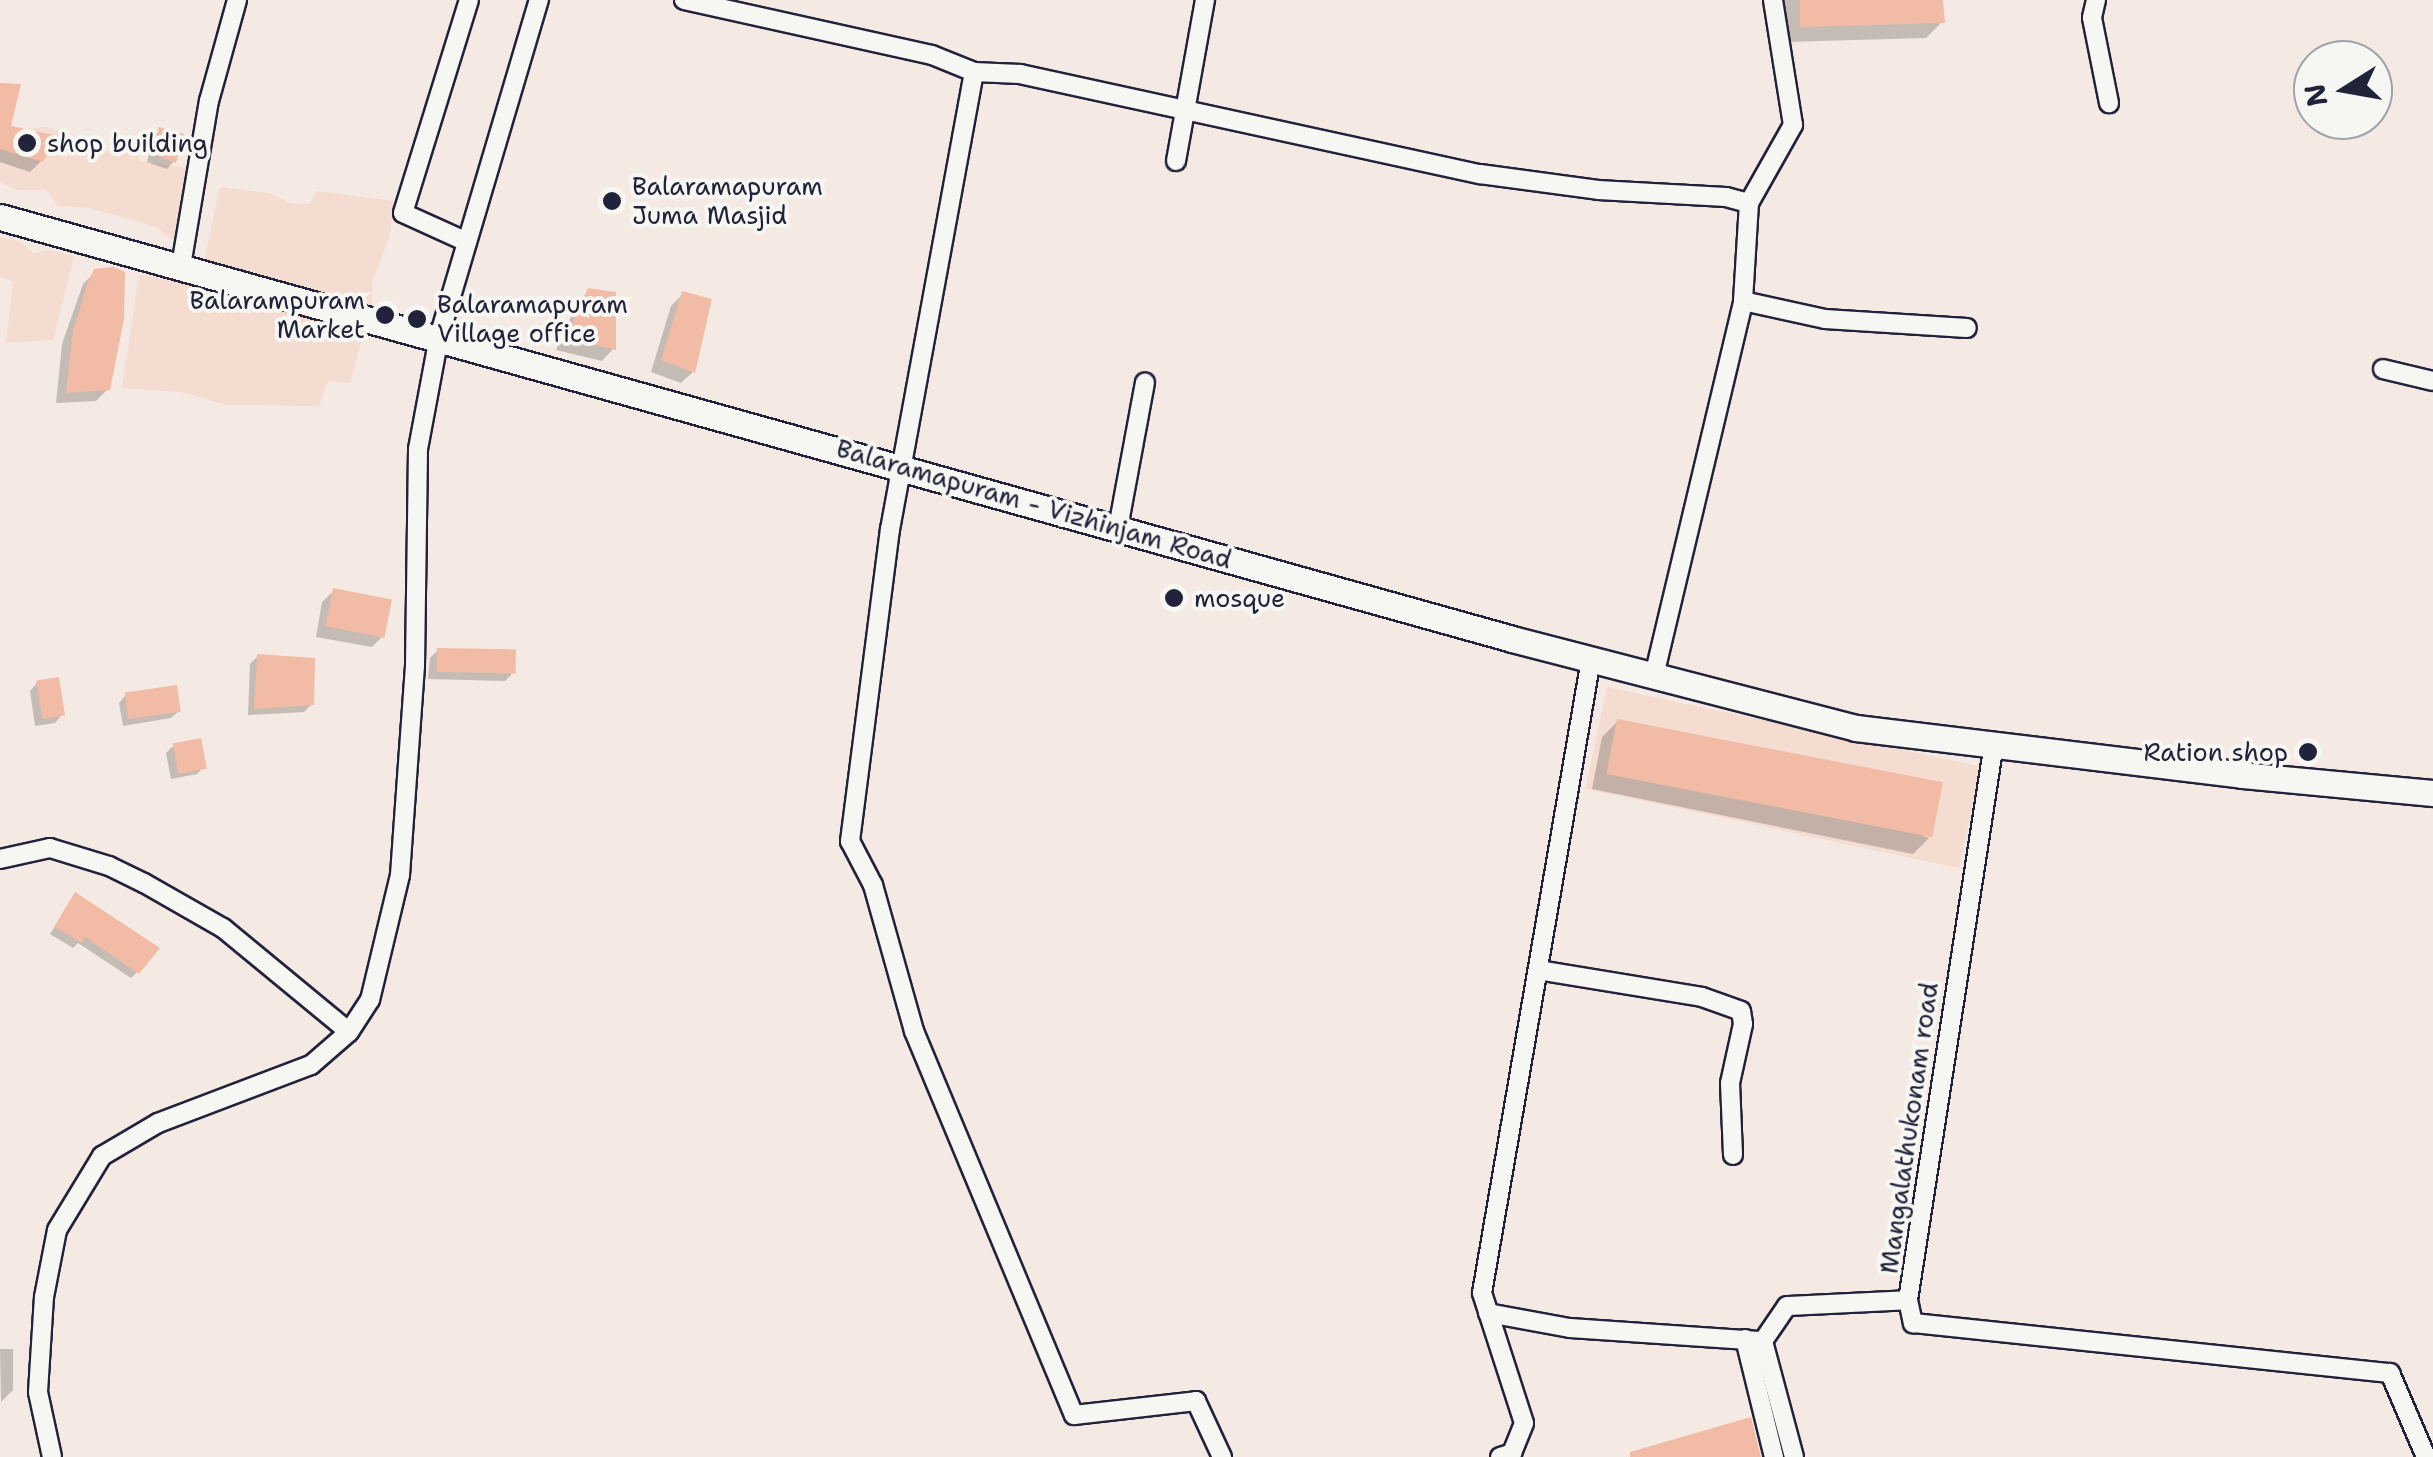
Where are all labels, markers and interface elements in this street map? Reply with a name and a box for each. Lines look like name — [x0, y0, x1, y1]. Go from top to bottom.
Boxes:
north arrow — [2293, 40, 2393, 140]
text: N — [2295, 81, 2336, 110]
place label: shop building — [47, 128, 208, 158]
marker: shop building — [16, 132, 38, 154]
place label: Balaramapuram Juma Masjid — [632, 172, 823, 231]
marker: Balaramapuram Juma Masjid — [601, 190, 623, 212]
place label: Balarampuram Market — [190, 286, 365, 345]
place label: Balaramapuram Village office — [437, 290, 628, 349]
marker: Balarampuram Market — [374, 304, 396, 326]
marker: Balaramapuram Village office — [406, 308, 428, 330]
street label: Balaramapuram - Vizhinjam Road — [833, 433, 1235, 575]
place label: mosque — [1194, 583, 1285, 613]
marker: mosque — [1163, 587, 1185, 609]
place label: Ration shop — [2144, 737, 2288, 767]
marker: Ration shop — [2297, 741, 2319, 763]
street label: Mangalathukonam road — [1874, 980, 1944, 1276]

